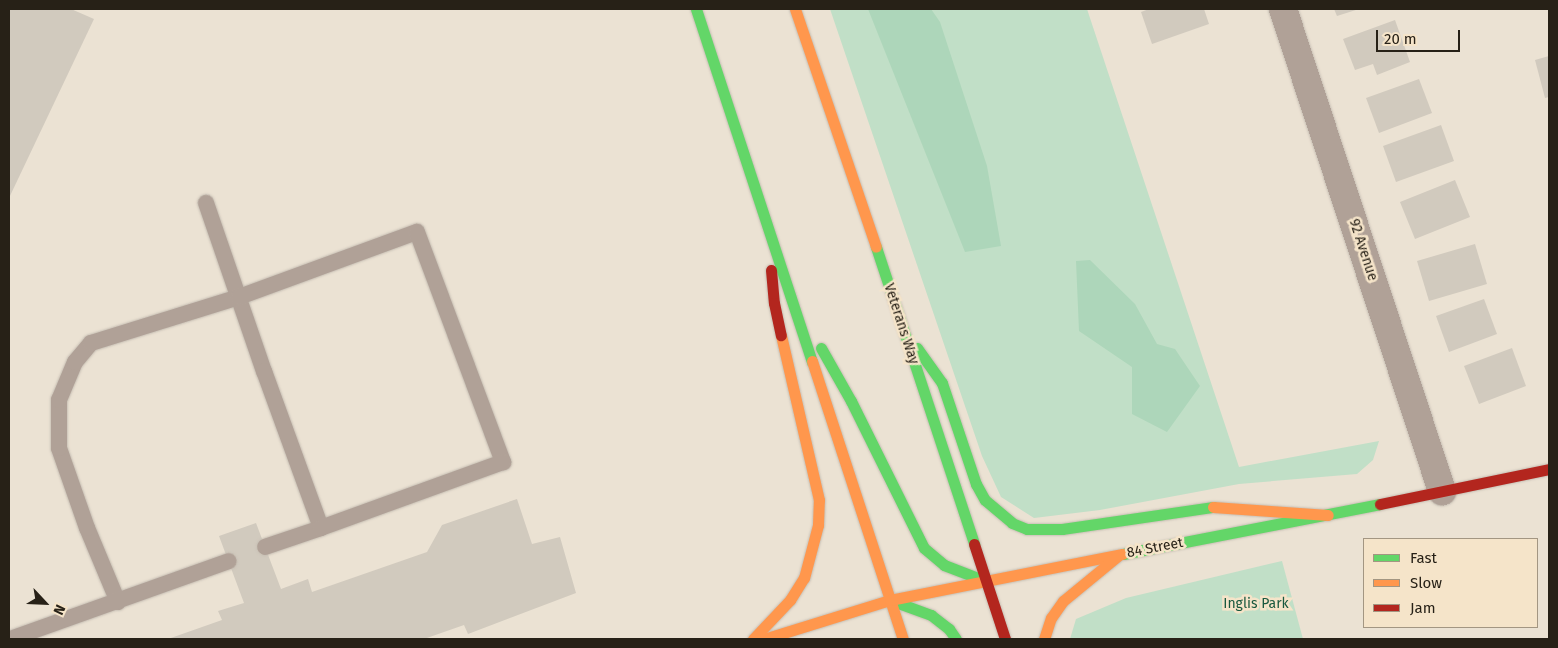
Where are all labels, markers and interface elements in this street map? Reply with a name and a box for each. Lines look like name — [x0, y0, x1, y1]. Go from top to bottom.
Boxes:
scale bar — [1378, 20, 1462, 52]
text: 20 m — [1384, 30, 1417, 48]
street label: 92 Avenue — [1345, 217, 1381, 283]
street label: Veterans Way — [880, 281, 922, 367]
street label: 84 Street — [1125, 534, 1185, 562]
legend — [1363, 538, 1538, 628]
text: Fast — [1410, 549, 1437, 567]
text: Slow — [1410, 574, 1442, 592]
north arrow — [20, 578, 70, 628]
park label: Inglis Park — [1223, 596, 1289, 612]
text: Jam — [1410, 599, 1436, 617]
text: N — [49, 602, 69, 617]

